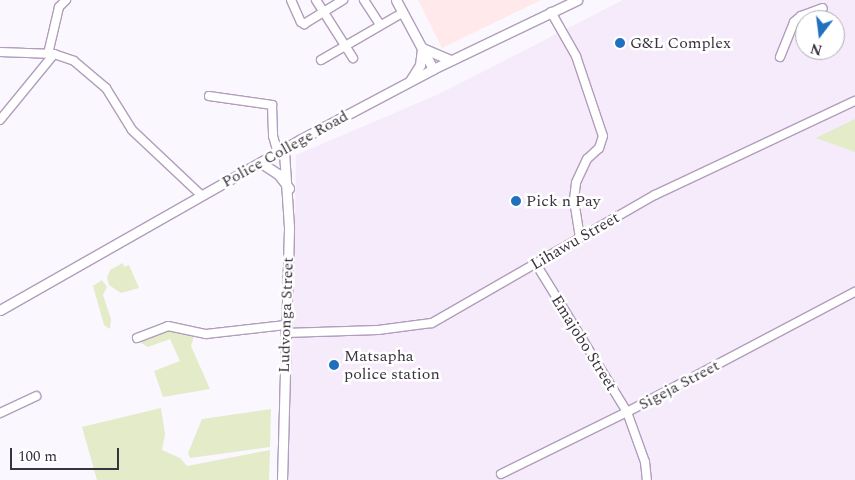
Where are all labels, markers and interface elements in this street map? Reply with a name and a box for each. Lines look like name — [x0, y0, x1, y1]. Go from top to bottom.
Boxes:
north arrow — [795, 10, 845, 60]
place label: G&L Complex — [630, 33, 731, 53]
marker: G&L Complex — [614, 37, 626, 49]
text: N — [808, 37, 824, 61]
street label: Police College Road — [218, 106, 352, 192]
place label: Pick n Pay — [526, 191, 600, 211]
marker: Pick n Pay — [510, 195, 522, 207]
street label: Lihawu Street — [527, 208, 623, 274]
street label: Ludvonga Street — [274, 257, 298, 373]
street label: Emajobo Street — [547, 292, 621, 394]
place label: Matsapha police station — [344, 346, 440, 384]
street label: Sigeja Street — [635, 356, 723, 414]
marker: Matsapha police station — [328, 359, 340, 371]
scale bar — [12, 438, 121, 470]
text: 100 m — [18, 445, 57, 468]

